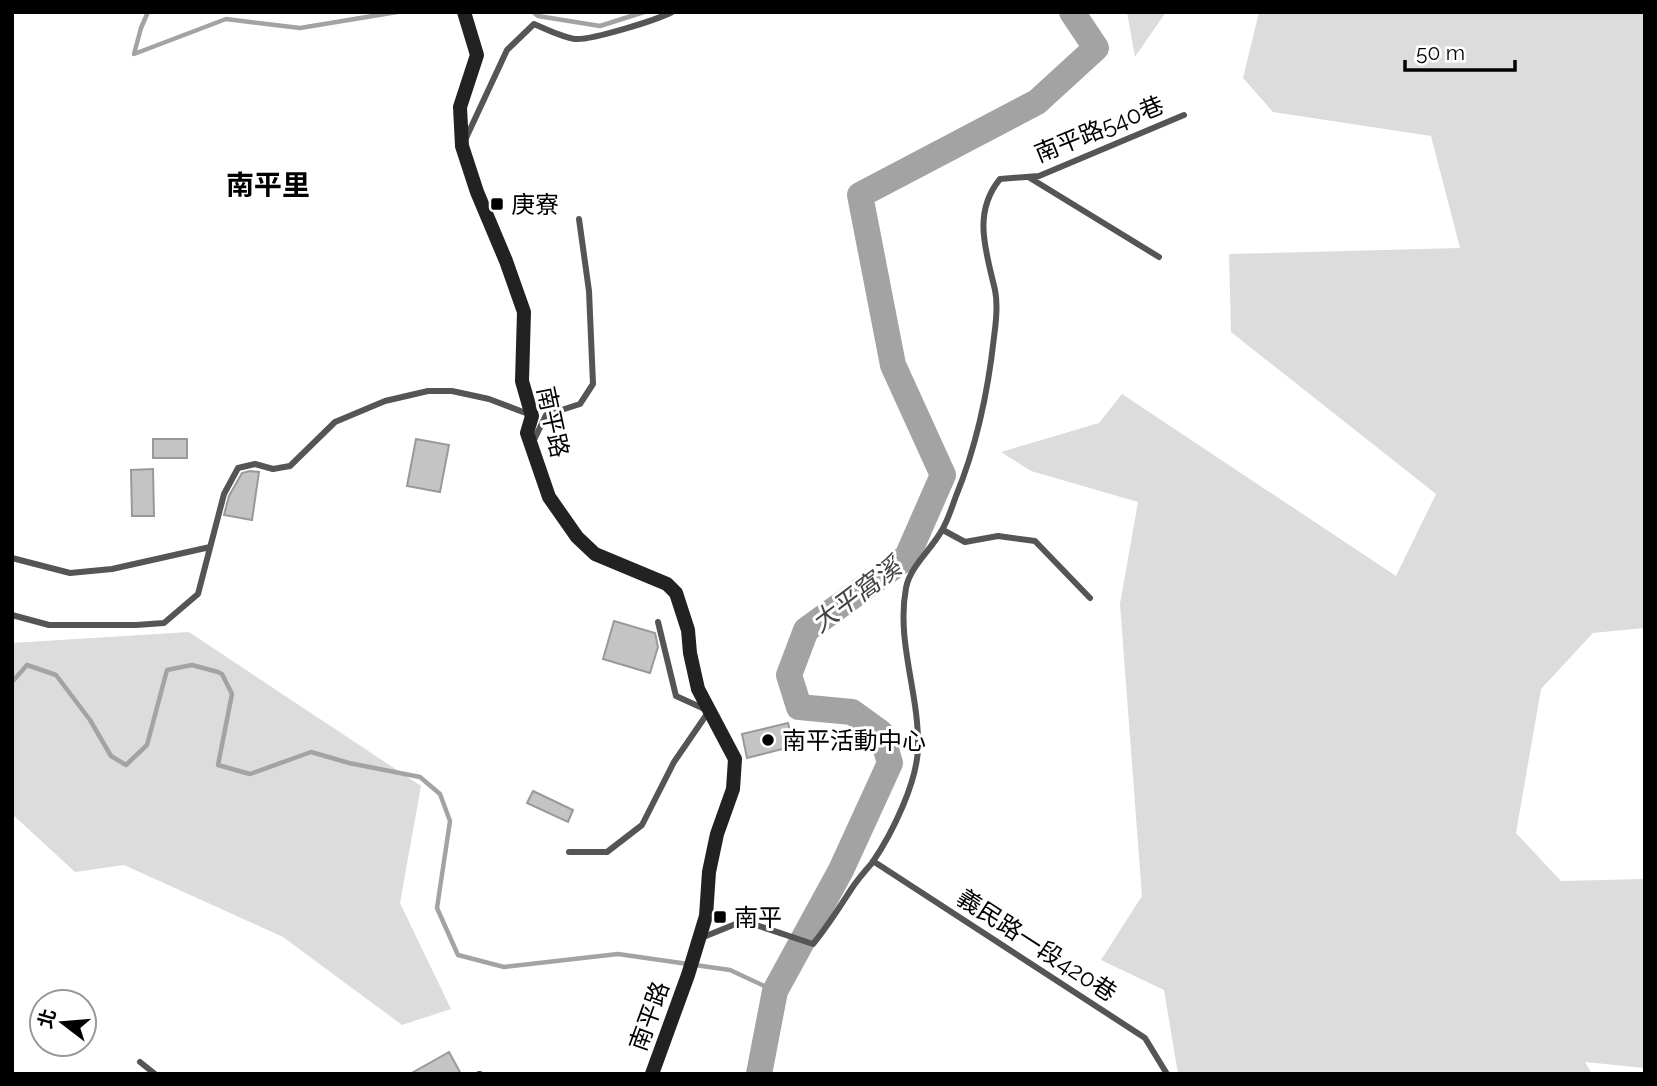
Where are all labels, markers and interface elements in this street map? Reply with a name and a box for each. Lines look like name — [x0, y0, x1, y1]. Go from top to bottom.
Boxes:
scale bar — [1405, 28, 1515, 72]
text: 50 m — [1416, 40, 1465, 65]
street label: 南平路540巷 — [1030, 90, 1168, 168]
district label: 南平里 — [226, 169, 310, 202]
place label: 庚寮 — [511, 190, 559, 219]
marker: 庚寮 — [489, 196, 505, 212]
street label: 南平路 — [531, 384, 575, 460]
water label: 大平窩溪 — [805, 549, 910, 638]
place label: 南平活動中心 — [782, 726, 926, 755]
marker: 南平活動中心 — [760, 732, 776, 748]
street label: 義民路一段420巷 — [952, 883, 1122, 1007]
place label: 南平 — [734, 903, 782, 932]
marker: 南平 — [712, 909, 728, 925]
street label: 南平路 — [623, 977, 675, 1055]
north arrow — [28, 988, 98, 1058]
text: 北 — [33, 1006, 60, 1030]

